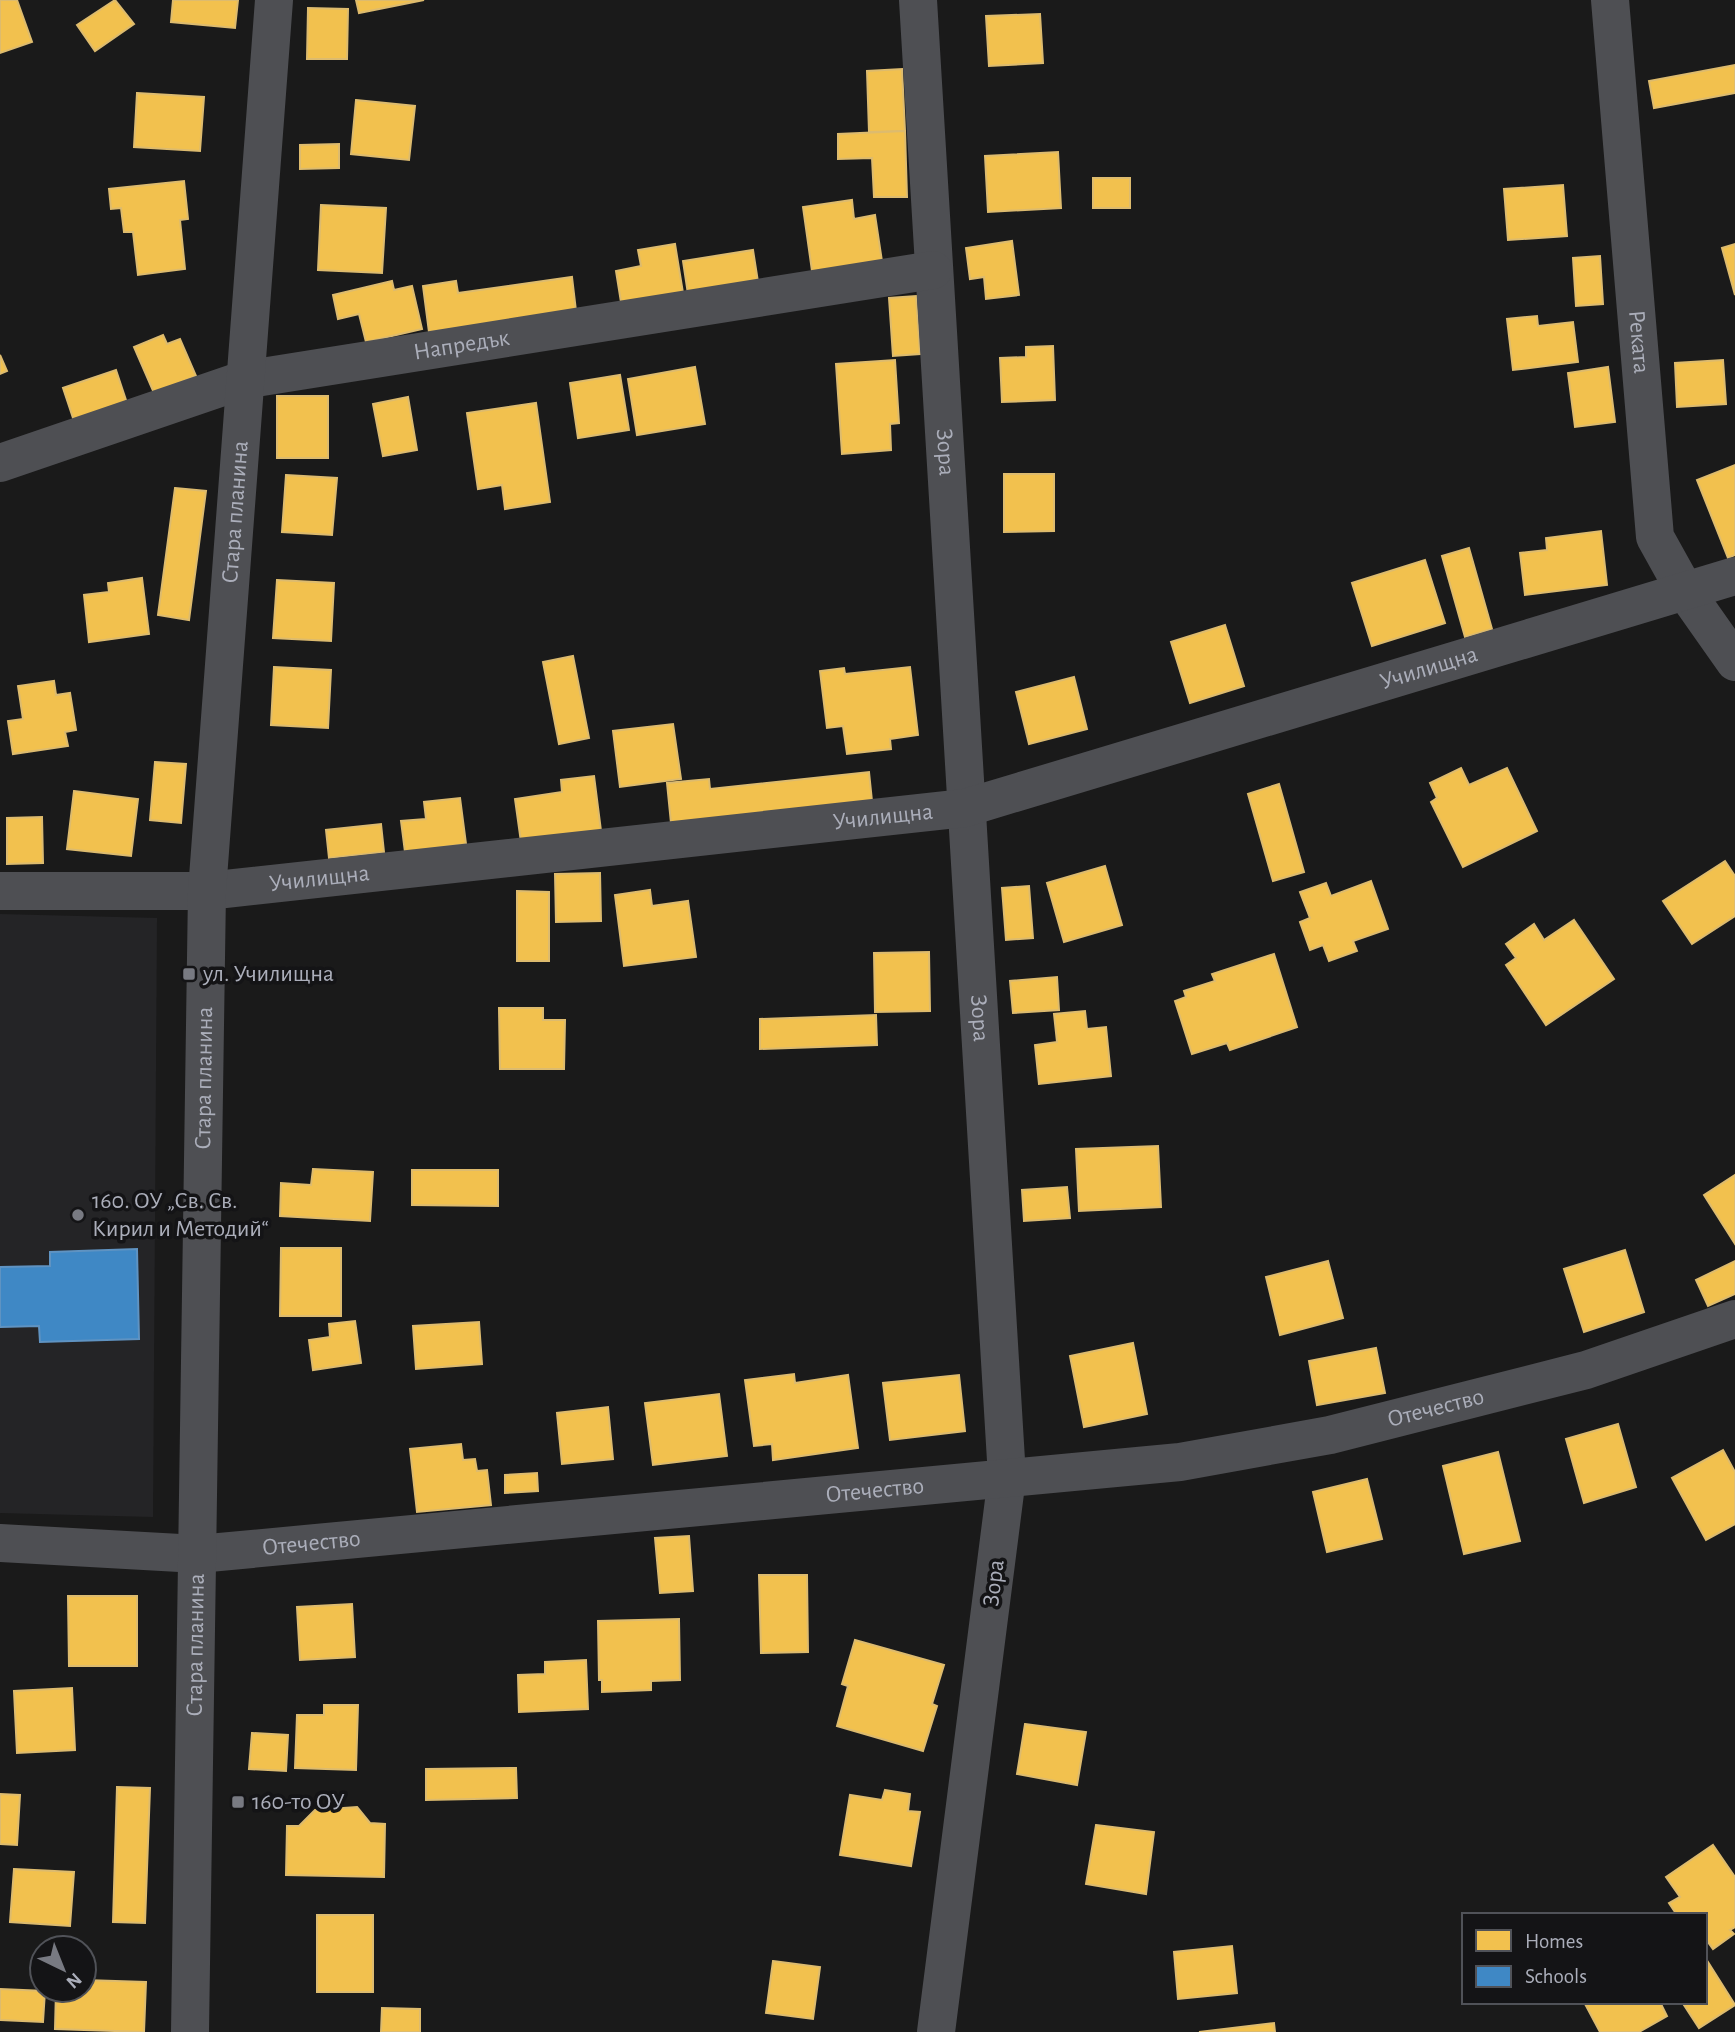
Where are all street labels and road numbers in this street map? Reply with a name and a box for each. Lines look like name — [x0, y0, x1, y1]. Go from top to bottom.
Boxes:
street label: Реката — [1624, 309, 1653, 375]
street label: Напредък — [412, 326, 511, 365]
street label: Зора — [932, 428, 959, 476]
street label: Стара планина — [218, 440, 253, 584]
street label: Училищна — [1377, 642, 1481, 694]
street label: Училищна — [832, 800, 934, 834]
street label: Училищна — [268, 861, 371, 896]
street label: Зора — [966, 994, 993, 1042]
street label: Стара планина — [191, 1006, 217, 1150]
street label: Отечество — [1385, 1384, 1486, 1432]
street label: Отечество — [824, 1474, 925, 1507]
street label: Отечество — [261, 1527, 362, 1560]
street label: Зора — [979, 1558, 1009, 1608]
street label: Стара планина — [183, 1573, 209, 1717]

